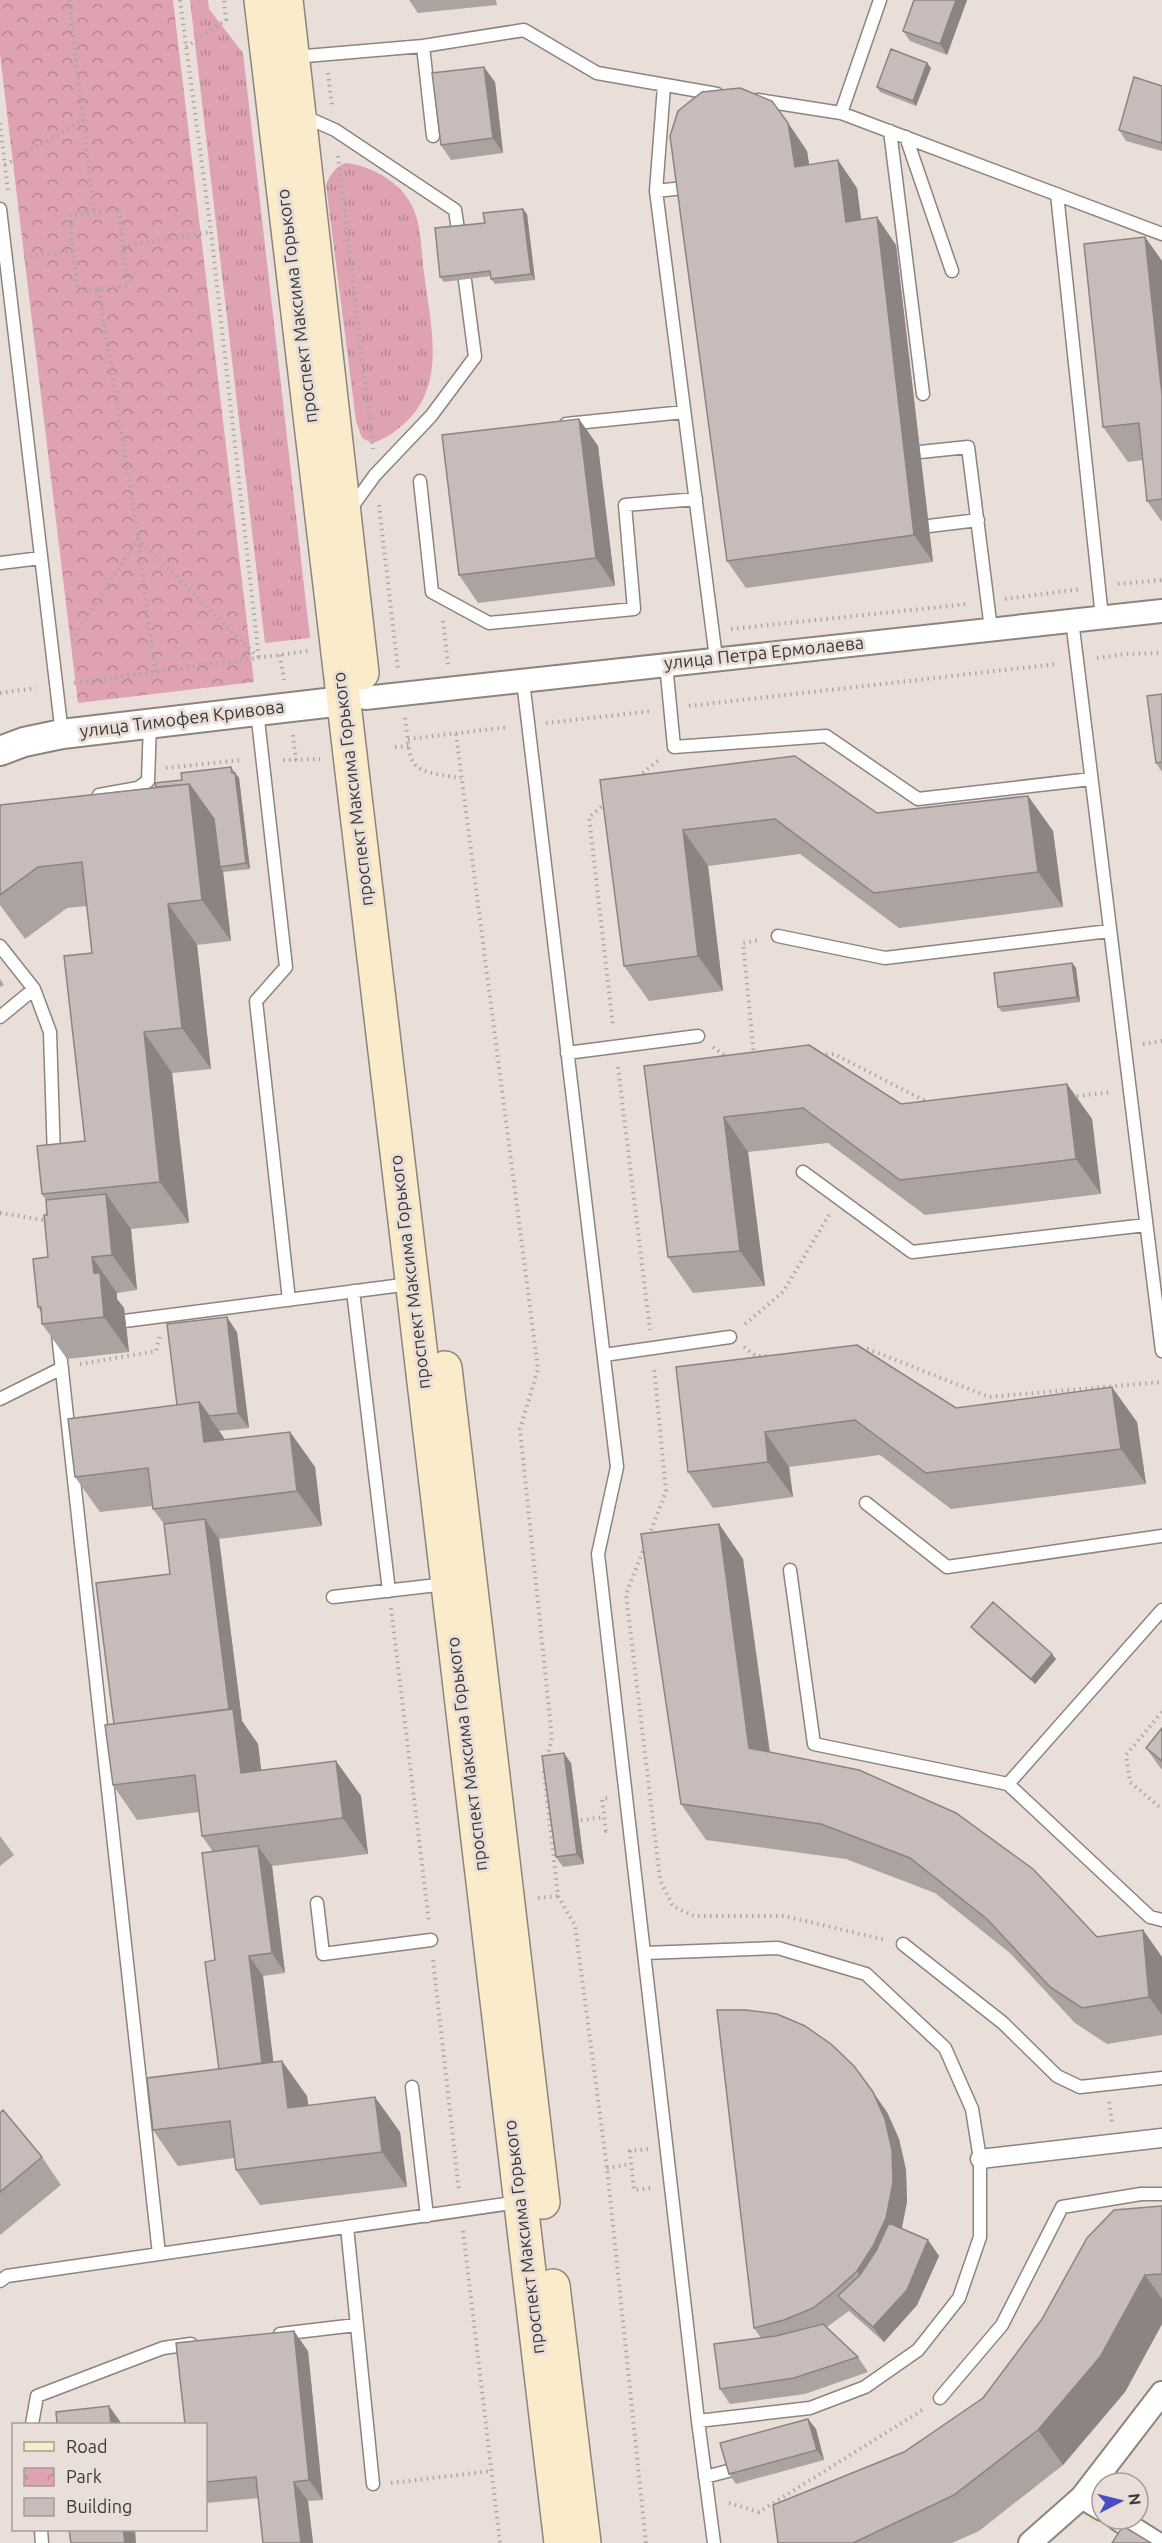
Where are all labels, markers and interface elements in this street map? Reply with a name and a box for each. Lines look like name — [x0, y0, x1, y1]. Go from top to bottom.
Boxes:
street label: проспект Максима Горького — [272, 188, 320, 424]
street label: улица Петра Ермолаева — [663, 632, 865, 672]
street label: проспект Максима Горького — [328, 671, 376, 907]
street label: улица Тимофея Кривова — [78, 696, 285, 740]
street label: проспект Максима Горького — [385, 1154, 433, 1390]
street label: проспект Максима Горького — [442, 1636, 490, 1872]
street label: проспект Максима Горького — [499, 2119, 547, 2355]
legend — [12, 2423, 207, 2531]
text: Road — [66, 2436, 108, 2456]
text: Park — [66, 2466, 102, 2486]
north arrow — [1090, 2471, 1150, 2531]
text: N — [1125, 2492, 1145, 2506]
text: Building — [66, 2496, 132, 2516]

